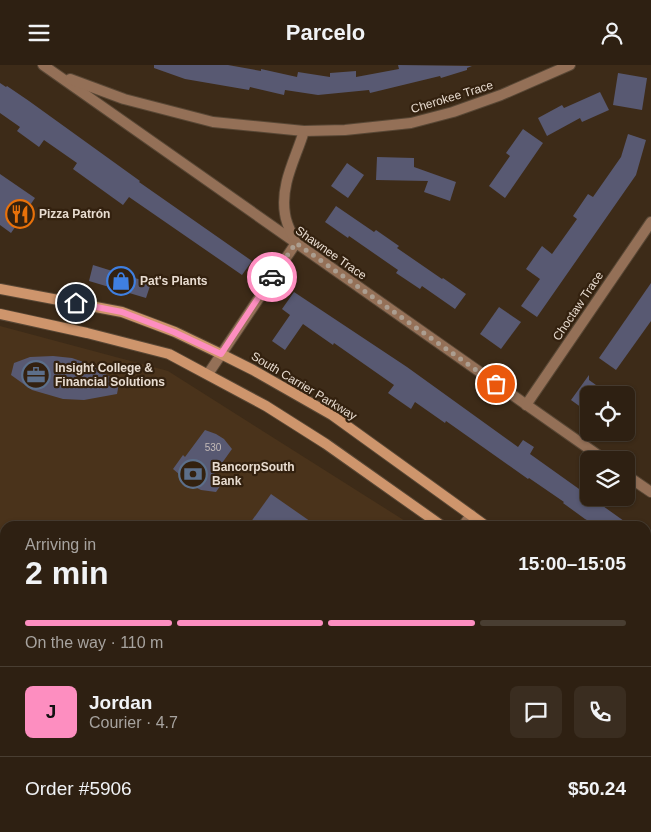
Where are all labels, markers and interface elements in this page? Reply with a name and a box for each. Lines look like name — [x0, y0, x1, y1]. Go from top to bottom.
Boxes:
icon: menu — [25, 19, 53, 47]
icon: person — [598, 19, 626, 47]
text: Parcelo — [286, 20, 365, 45]
street label: Cherokee Trace — [409, 78, 495, 116]
restaurant icon: Pizza Patrón — [5, 199, 35, 229]
place label: Pizza Patrón — [39, 207, 110, 221]
street label: Shawnee Trace — [293, 223, 369, 283]
courier — [247, 252, 297, 302]
icon: car — [258, 263, 286, 291]
shop icon: Pat's Plants — [106, 266, 136, 296]
street label: Choctaw Trace — [550, 269, 606, 343]
place label: Pat's Plants — [140, 274, 208, 288]
pin — [55, 282, 97, 324]
icon: home — [62, 289, 90, 317]
street label: South Carrier Parkway — [249, 349, 359, 423]
office icon: Insight College & Financial Solutions — [21, 360, 51, 390]
place label: Insight College & Financial Solutions — [55, 361, 165, 389]
pin — [475, 363, 517, 405]
icon: bag — [482, 370, 510, 398]
map controls — [580, 386, 635, 506]
button: locate — [580, 386, 635, 441]
house number: 530 — [205, 442, 222, 453]
button: layers — [580, 451, 635, 506]
bank icon: BancorpSouth Bank — [178, 459, 208, 489]
place label: BancorpSouth Bank — [212, 460, 295, 488]
text: Arriving in — [25, 536, 96, 553]
text: 15:00–15:05 — [518, 553, 626, 574]
text: 2 min — [25, 555, 109, 591]
text: On the way · 110 m — [25, 634, 163, 651]
button: chat — [510, 686, 562, 738]
button: phone — [574, 686, 626, 738]
text: Jordan — [89, 692, 152, 713]
text: J — [46, 701, 56, 722]
text: Courier · 4.7 — [89, 714, 178, 731]
text: Order #5906 — [25, 778, 132, 799]
text: $50.24 — [568, 778, 626, 799]

